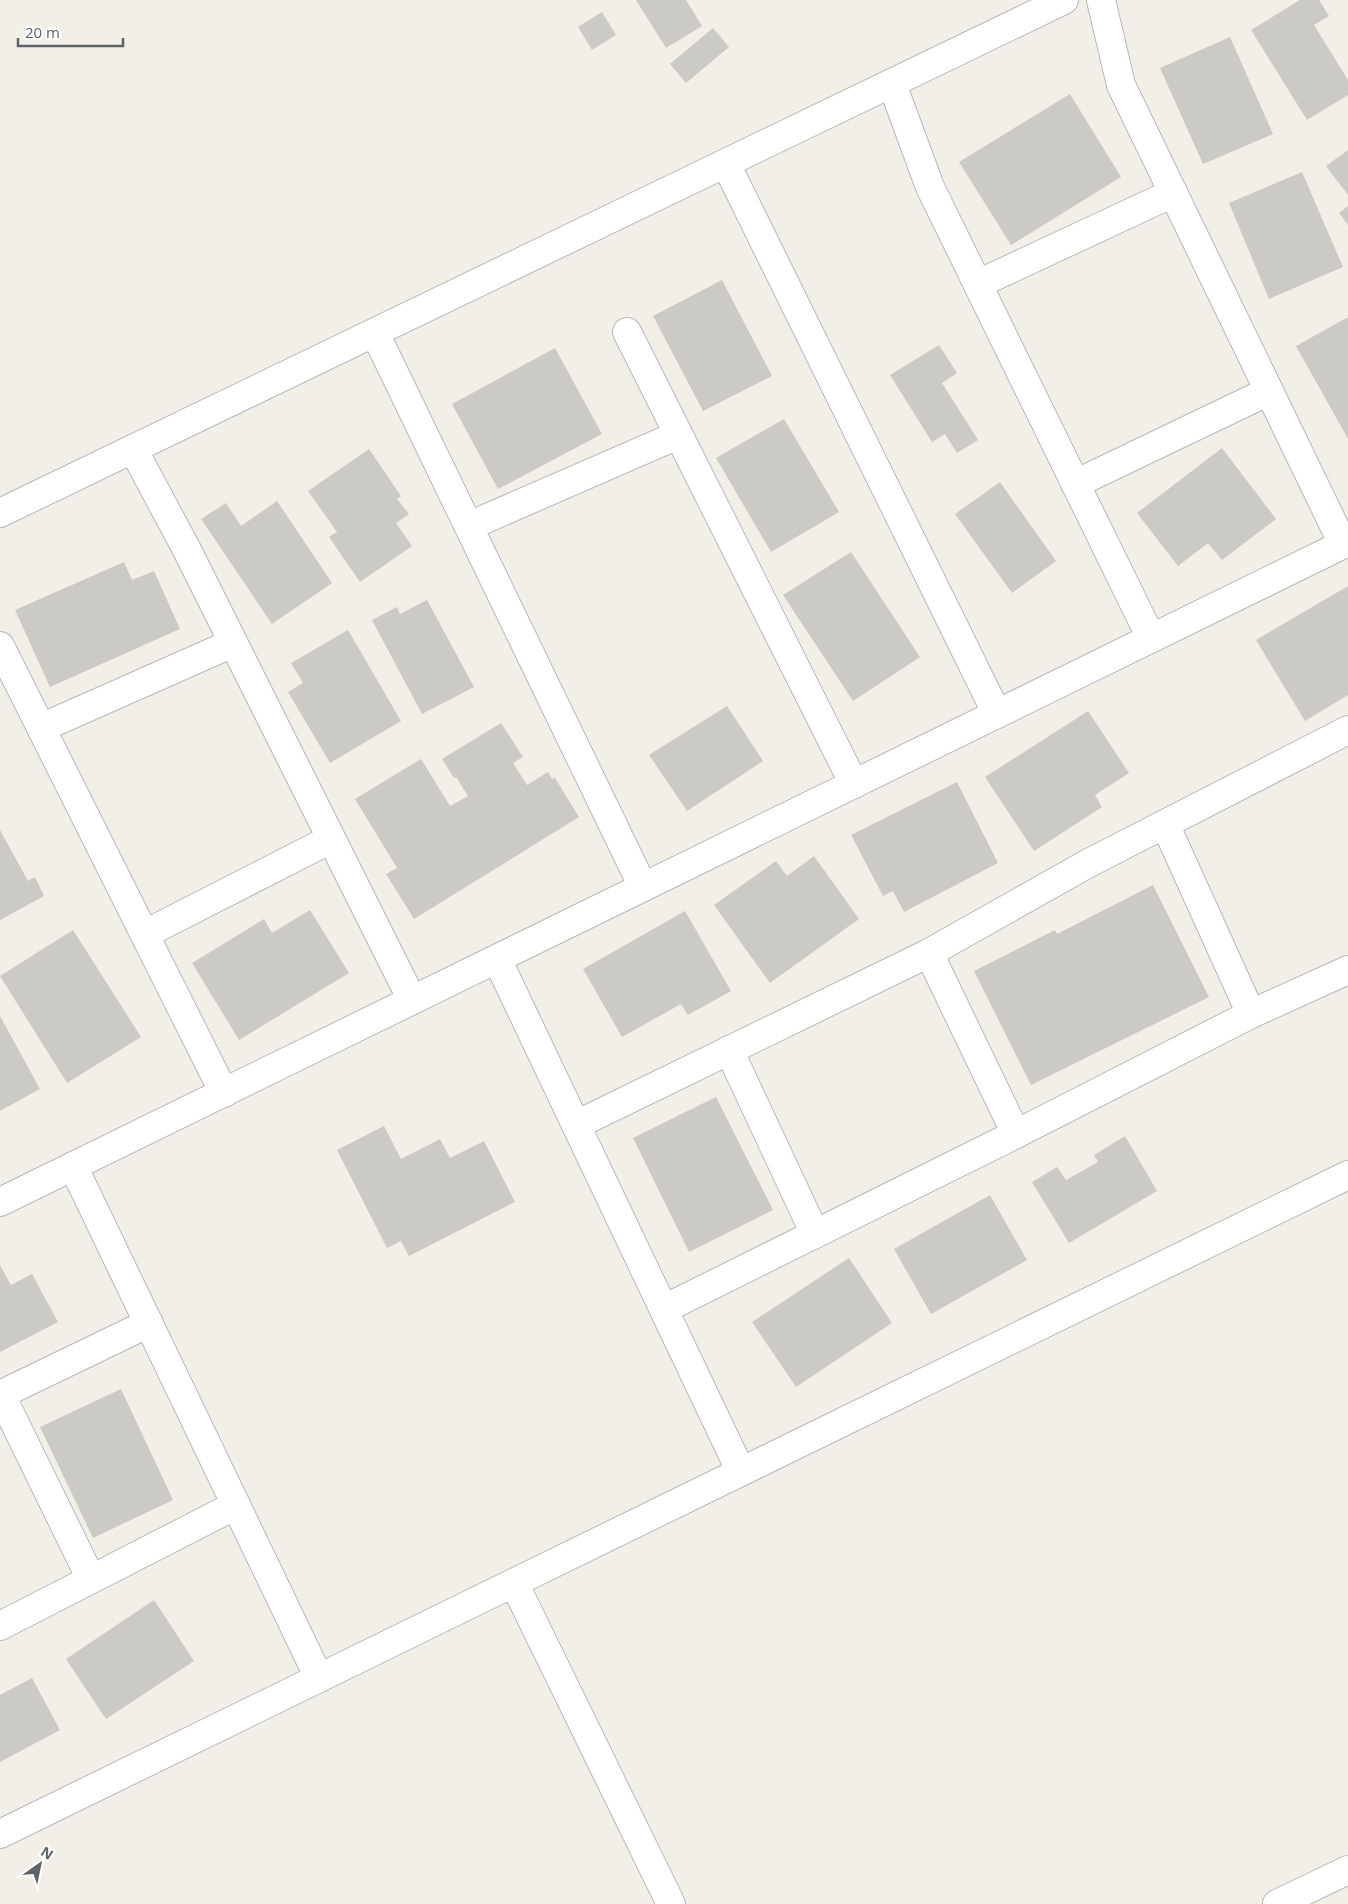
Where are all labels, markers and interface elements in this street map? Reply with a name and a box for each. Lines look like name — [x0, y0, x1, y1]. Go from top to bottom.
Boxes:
scale bar — [18, 15, 122, 47]
text: 20 m — [25, 22, 60, 42]
north arrow — [15, 1839, 65, 1889]
text: N — [37, 1842, 57, 1864]

